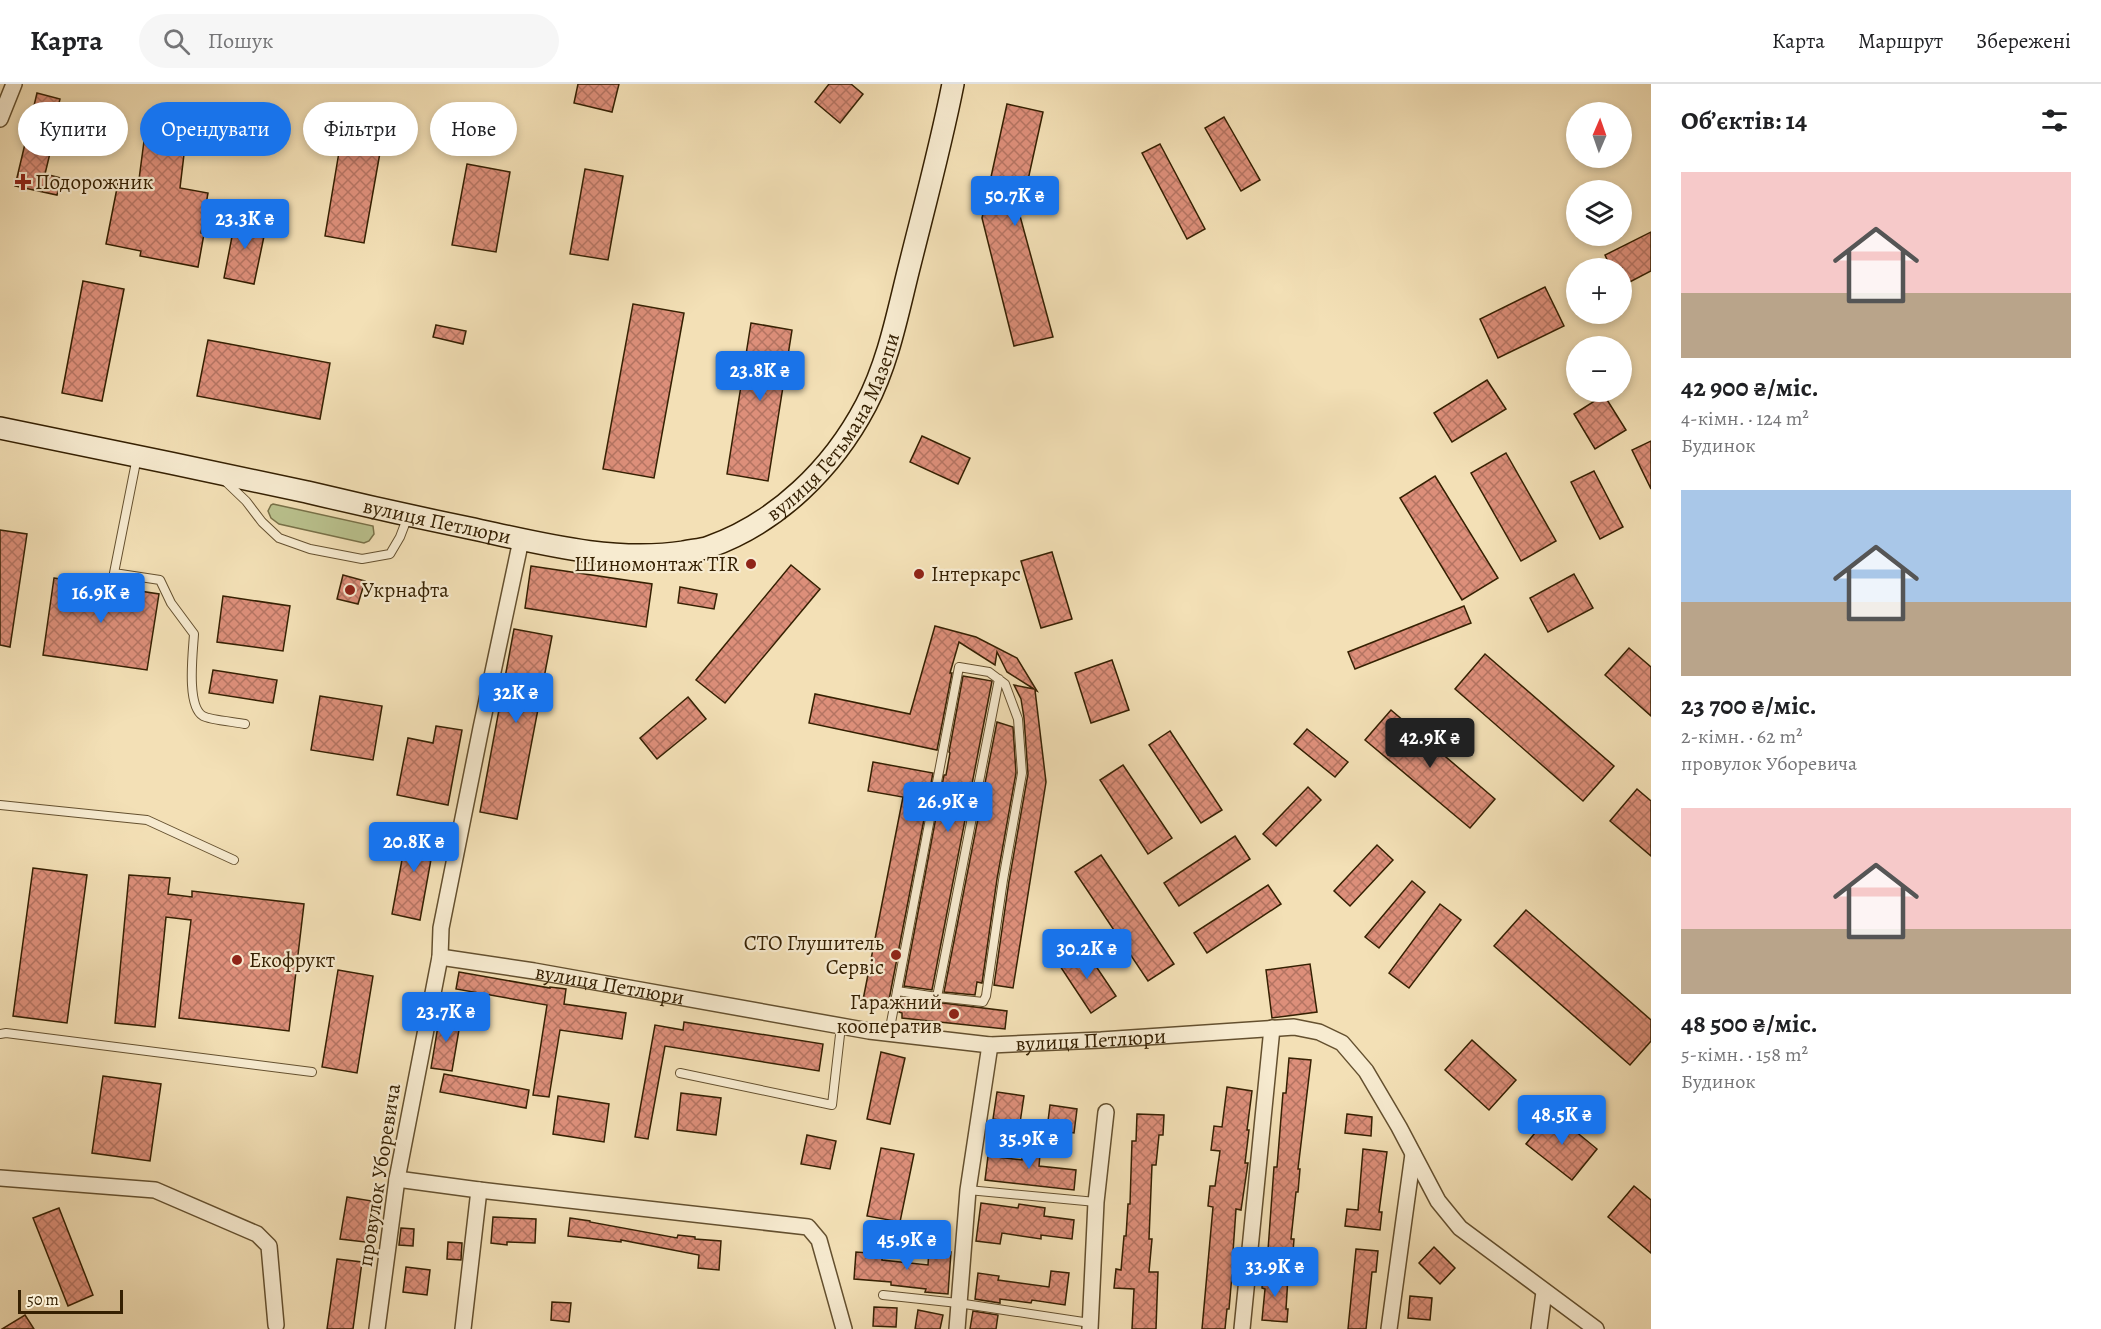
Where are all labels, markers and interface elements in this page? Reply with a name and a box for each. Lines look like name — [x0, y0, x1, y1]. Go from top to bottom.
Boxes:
search box — [139, 14, 559, 68]
text: Карта — [30, 22, 103, 60]
icon: search — [160, 25, 193, 58]
text: Пошук — [208, 26, 273, 56]
text: Карта — [1772, 27, 1825, 55]
text: Маршрут — [1858, 27, 1943, 55]
text: Збережені — [1976, 27, 2071, 55]
chip: Купити — [18, 102, 128, 156]
chip: Орендувати — [140, 102, 291, 156]
chip: Фільтри — [303, 102, 418, 156]
chip: Нове — [430, 102, 517, 156]
north arrow — [1566, 102, 1632, 168]
map controls — [1566, 102, 1632, 402]
text: Об’єктів: 14 — [1681, 103, 1807, 138]
icon: filters — [2038, 104, 2071, 137]
place label: Подорожник — [35, 168, 154, 196]
marker: Подорожник — [16, 175, 30, 189]
pin: 50.7K ₴ — [960, 176, 1070, 227]
button: layers — [1566, 180, 1632, 246]
text: 50.7K ₴ — [985, 182, 1045, 209]
pin: 23.3K ₴ — [190, 199, 300, 250]
text: 23.3K ₴ — [215, 205, 275, 232]
icon: home — [1822, 211, 1930, 319]
button: + — [1566, 258, 1632, 324]
street label: вулиця Гетьмана Мазепи — [761, 330, 906, 527]
button: − — [1566, 336, 1632, 402]
pin: 23.8K ₴ — [705, 351, 815, 402]
text: 23.8K ₴ — [730, 357, 790, 384]
text: 42 900 ₴/міс. — [1681, 370, 1819, 405]
text: 4-кімн. · 124 m² — [1681, 405, 1809, 432]
text: Будинок — [1681, 432, 1756, 459]
street label: вулиця Петлюри — [360, 492, 514, 551]
icon: home — [1822, 529, 1930, 637]
place label: Шиномонтаж TIR — [574, 550, 739, 578]
marker: Шиномонтаж TIR — [744, 557, 758, 571]
place label: Інтеркарс — [931, 560, 1021, 588]
marker: Інтеркарс — [912, 567, 926, 581]
pin: 16.9K ₴ — [46, 573, 156, 624]
place label: Укрнафта — [362, 576, 449, 604]
text: 16.9K ₴ — [72, 579, 130, 606]
marker: Укрнафта — [343, 583, 357, 597]
pin: 32K ₴ — [474, 673, 558, 724]
text: 32K ₴ — [493, 679, 539, 706]
text: 23 700 ₴/міс. — [1681, 688, 1817, 723]
pin: 42.9K ₴ — [1375, 718, 1485, 769]
text: 2-кімн. · 62 m² — [1681, 723, 1803, 750]
text: 42.9K ₴ — [1399, 724, 1461, 751]
text: провулок Уборевича — [1681, 750, 1857, 777]
pin: 26.9K ₴ — [893, 782, 1003, 833]
text: 26.9K ₴ — [917, 788, 979, 815]
pin: 20.8K ₴ — [359, 822, 469, 873]
text: 20.8K ₴ — [383, 828, 445, 855]
icon: home — [1822, 847, 1930, 955]
place label: СТО Глушитель Сервіс — [744, 929, 884, 981]
pin: 30.2K ₴ — [1032, 929, 1142, 980]
text: 30.2K ₴ — [1056, 935, 1118, 962]
place label: Екофрукт — [249, 946, 335, 974]
marker: СТО Глушитель Сервіс — [889, 948, 903, 962]
marker: Екофрукт — [230, 953, 244, 967]
street label: вулиця Петлюри — [533, 957, 686, 1012]
place label: Гаражний кооператив — [836, 988, 942, 1040]
pin: 23.7K ₴ — [391, 992, 501, 1043]
text: 23.7K ₴ — [416, 998, 476, 1025]
text: 48 500 ₴/міс. — [1681, 1006, 1818, 1041]
marker: Гаражний кооператив — [947, 1007, 961, 1021]
street label: вулиця Петлюри — [1015, 1022, 1167, 1058]
text: 5-кімн. · 158 m² — [1681, 1041, 1808, 1068]
text: Будинок — [1681, 1068, 1756, 1095]
street label: провулок Уборевича — [351, 1081, 407, 1269]
pin: 48.5K ₴ — [1507, 1095, 1617, 1146]
text: 48.5K ₴ — [1532, 1101, 1592, 1128]
pin: 35.9K ₴ — [974, 1119, 1084, 1170]
text: 35.9K ₴ — [999, 1125, 1059, 1152]
pin: 45.9K ₴ — [852, 1220, 962, 1271]
text: 45.9K ₴ — [877, 1226, 937, 1253]
pin: 33.9K ₴ — [1220, 1247, 1330, 1298]
text: 33.9K ₴ — [1245, 1253, 1305, 1280]
scale bar — [18, 1287, 123, 1314]
text: 50 m — [27, 1289, 59, 1311]

